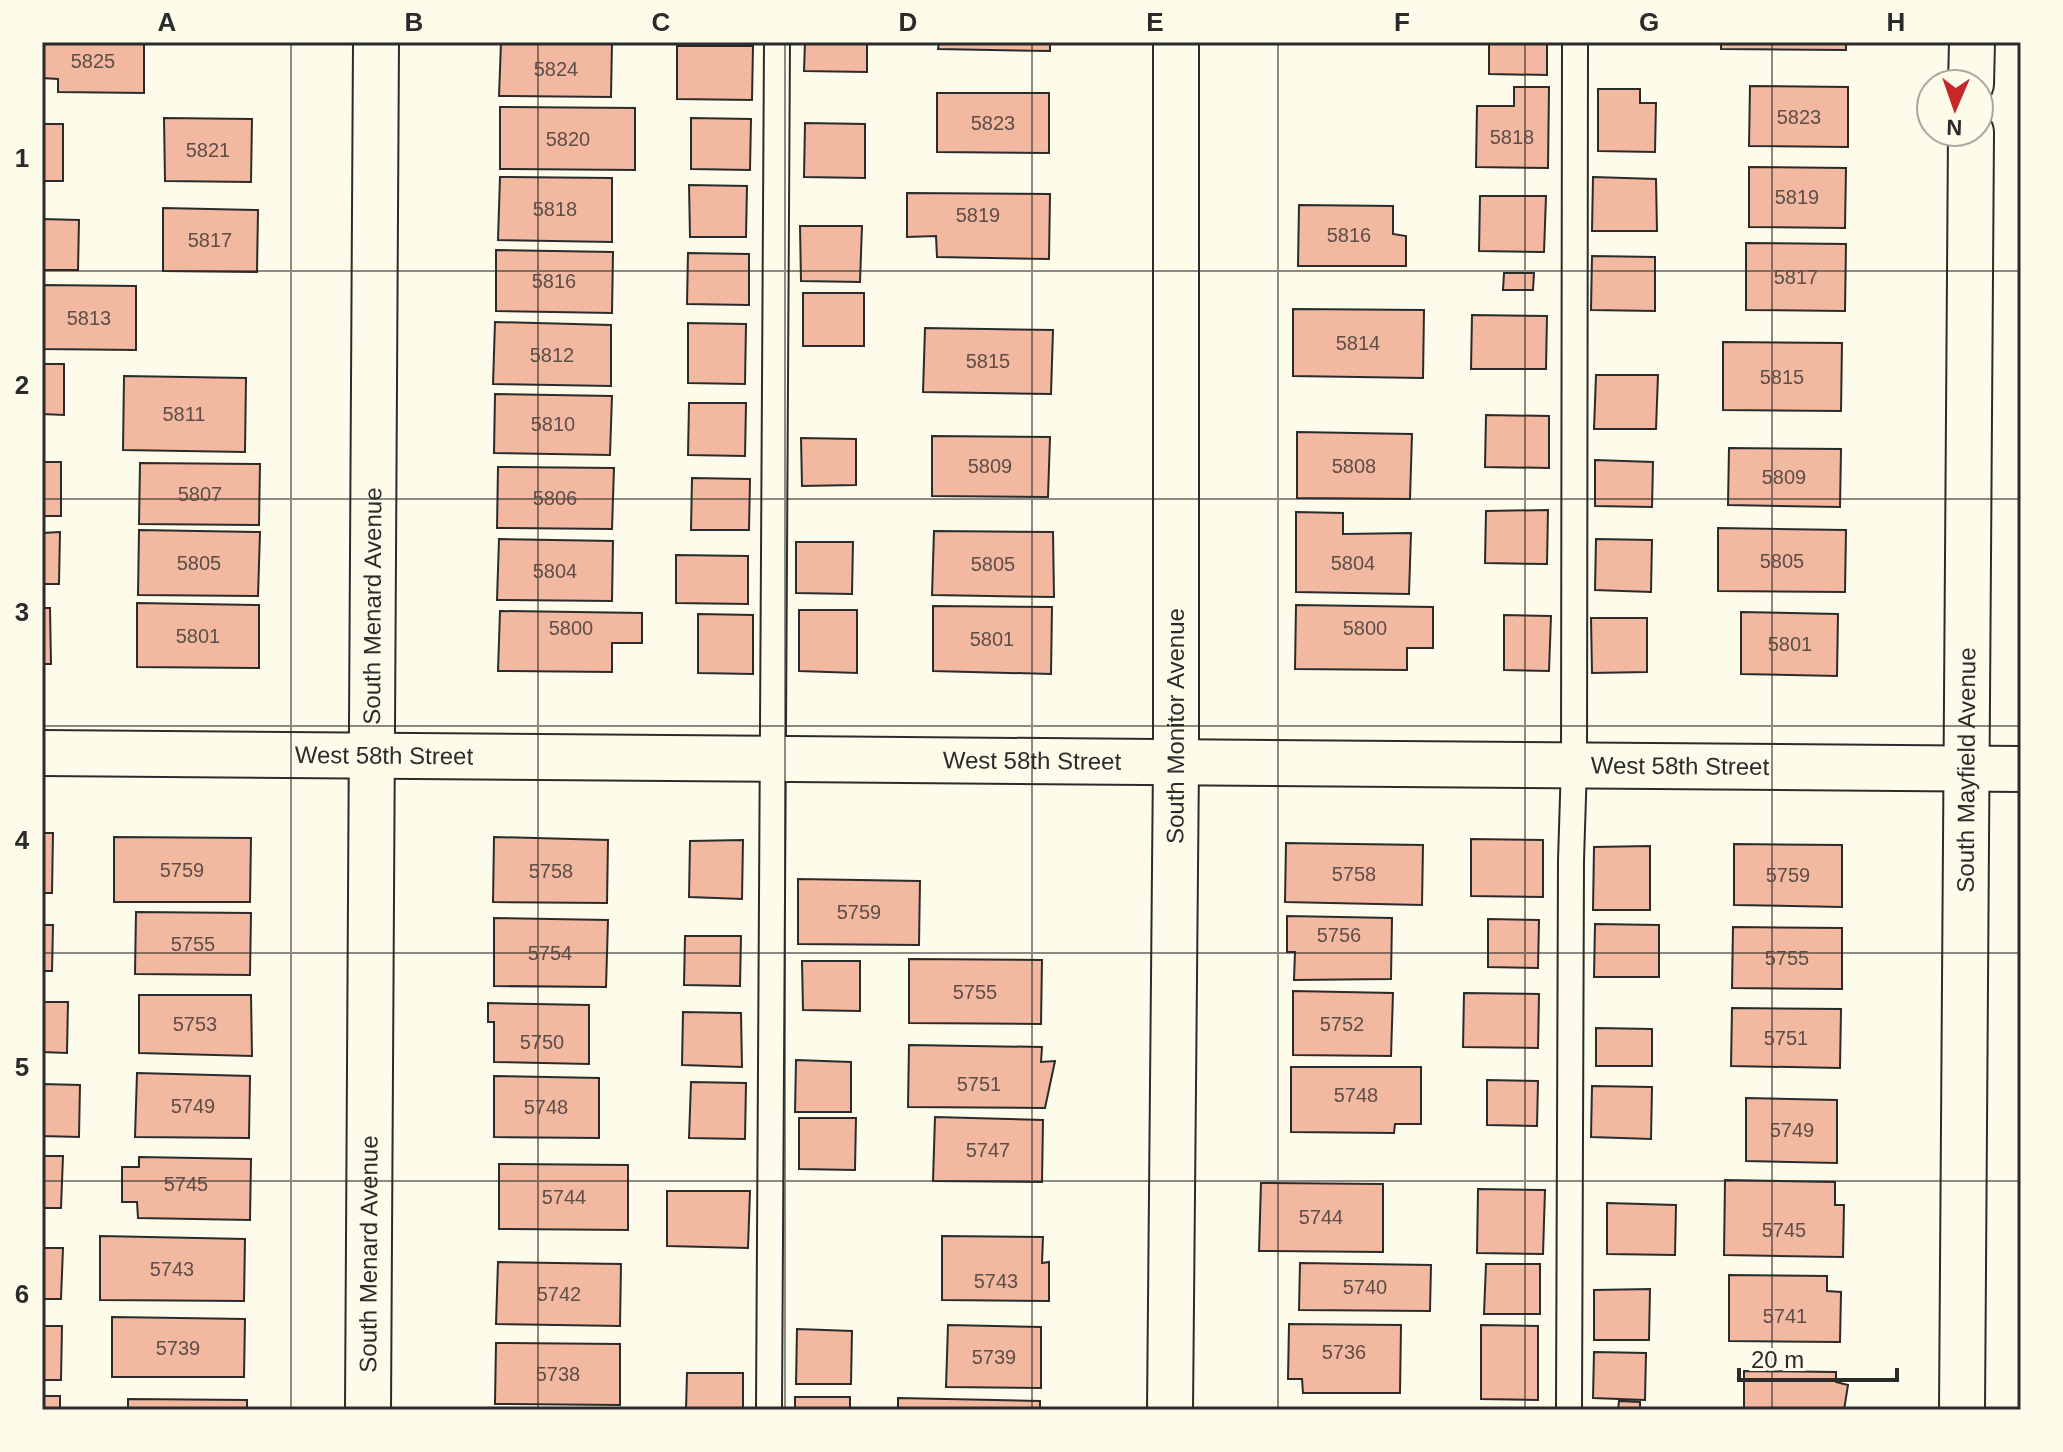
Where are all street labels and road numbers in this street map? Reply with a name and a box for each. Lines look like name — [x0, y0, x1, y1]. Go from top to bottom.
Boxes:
street label: South Menard Avenue — [358, 487, 386, 725]
street label: South Monitor Avenue — [1161, 608, 1189, 844]
street label: South Mayfield Avenue — [1952, 647, 1980, 893]
street label: West 58th Street — [295, 741, 474, 769]
street label: West 58th Street — [943, 746, 1122, 775]
street label: West 58th Street — [1591, 752, 1770, 780]
street label: South Menard Avenue — [354, 1135, 383, 1373]

